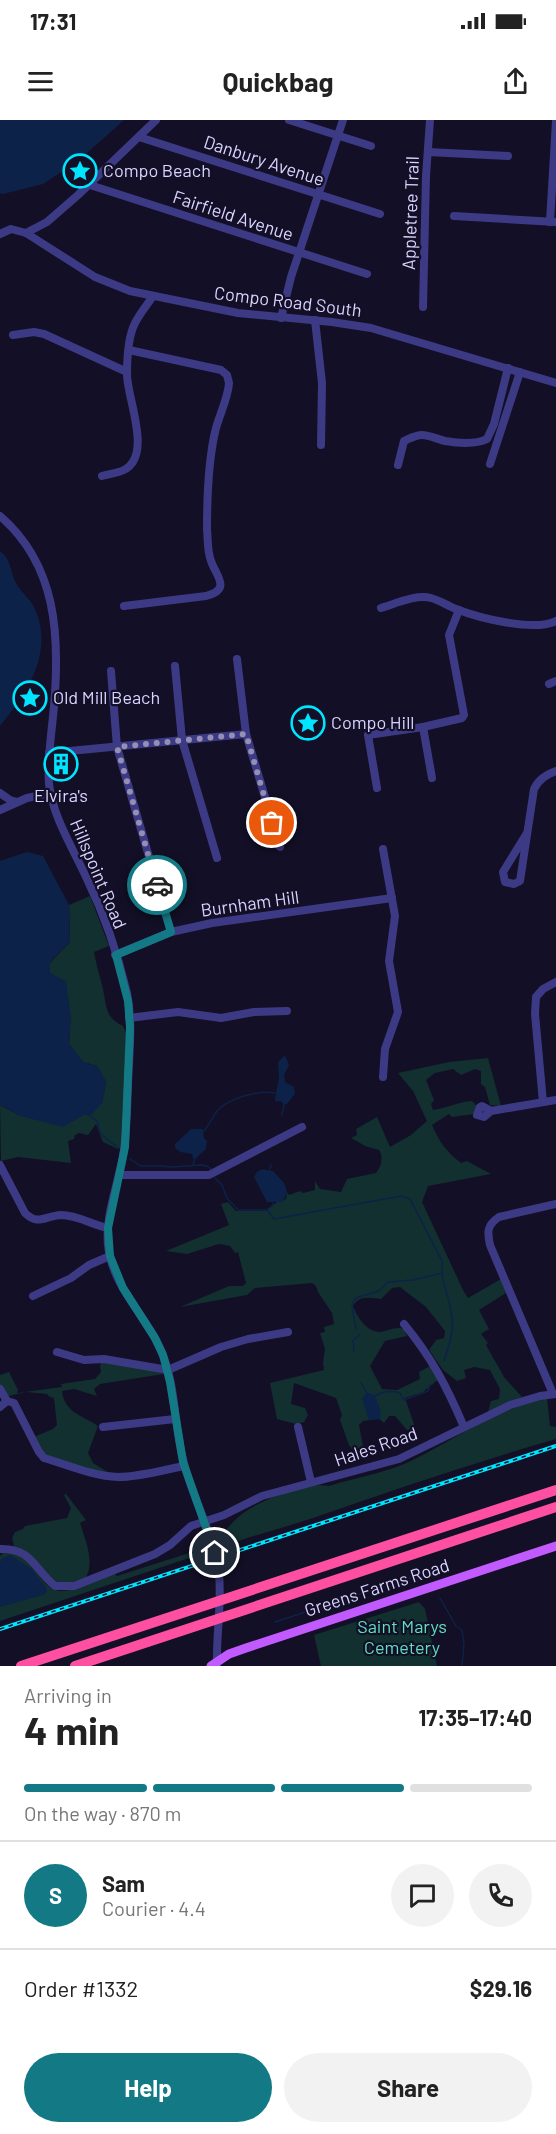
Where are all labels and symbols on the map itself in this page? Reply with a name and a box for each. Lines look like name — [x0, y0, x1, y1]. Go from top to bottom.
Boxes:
street label: Danbury Avenue — [201, 130, 327, 190]
place icon: Compo Beach — [62, 153, 98, 189]
street label: Appletree Trail — [397, 156, 423, 270]
place label: Compo Beach — [103, 159, 211, 181]
street label: Fairfield Avenue — [170, 185, 296, 245]
street label: Compo Road South — [213, 281, 363, 321]
place icon: Old Mill Beach — [12, 680, 48, 716]
place label: Old Mill Beach — [53, 686, 160, 708]
place icon: Compo Hill — [290, 705, 326, 741]
place label: Compo Hill — [331, 711, 414, 733]
building icon: Elvira's — [43, 746, 79, 782]
place label: Elvira's — [34, 784, 88, 806]
pin — [246, 797, 297, 848]
street label: Hillspoint Road — [66, 815, 132, 932]
courier — [127, 855, 187, 915]
street label: Burnham Hill — [199, 885, 300, 921]
street label: Hales Road — [331, 1422, 420, 1471]
pin — [189, 1527, 240, 1578]
street label: Greens Farms Road — [301, 1553, 452, 1621]
park label: Saint Marys Cemetery — [357, 1615, 447, 1658]

